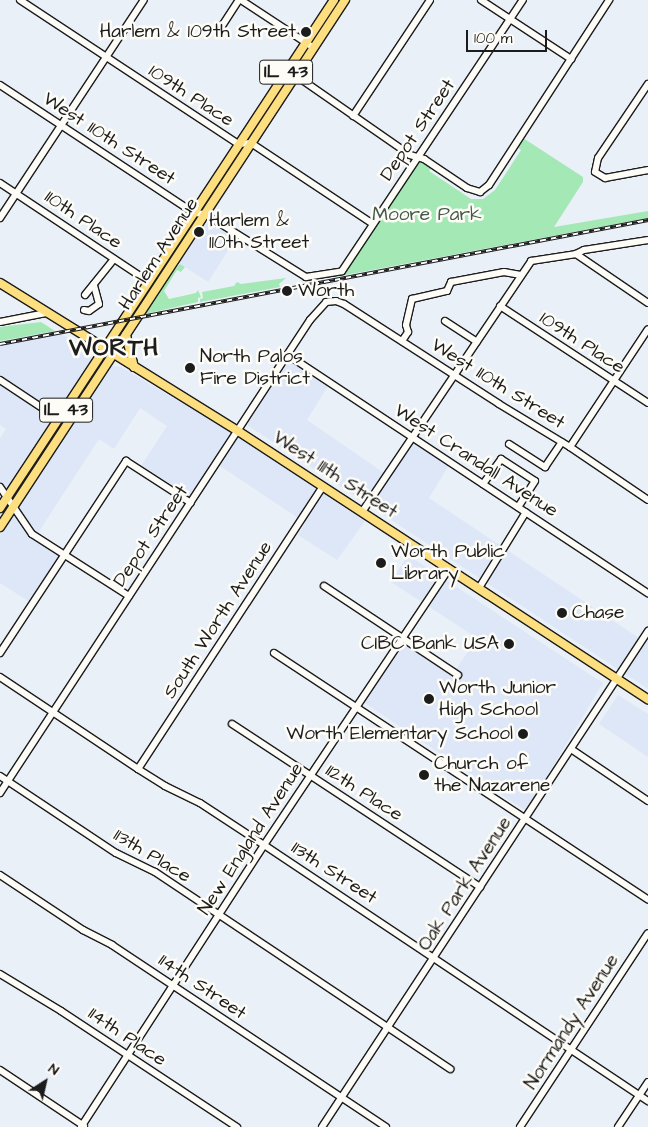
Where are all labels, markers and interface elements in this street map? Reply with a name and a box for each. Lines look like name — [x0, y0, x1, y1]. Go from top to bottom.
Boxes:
scale bar — [468, 20, 549, 52]
place label: Harlem & 109th Street — [100, 21, 296, 43]
marker: Harlem & 109th Street — [300, 26, 312, 38]
text: 100 m — [474, 28, 513, 49]
road number: IL 43 — [258, 56, 314, 88]
street label: 109th Place — [144, 60, 238, 132]
street label: Depot Street — [376, 75, 460, 185]
street label: West 110th Street — [39, 88, 179, 190]
street label: 110th Place — [40, 186, 126, 254]
street label: Harlem Avenue — [114, 194, 204, 314]
park label: Moore Park — [372, 204, 482, 226]
place label: Harlem & 110th Street — [209, 210, 309, 254]
marker: Harlem & 110th Street — [193, 226, 205, 238]
place label: Worth — [298, 280, 354, 302]
marker: Worth — [280, 284, 294, 298]
street label: 109th Place — [535, 307, 629, 379]
street label: West 110th Street — [427, 334, 569, 434]
district label: WORTH — [68, 335, 160, 363]
place label: North Palos Fire District — [200, 346, 310, 390]
marker: North Palos Fire District — [184, 362, 196, 374]
road number: IL 43 — [38, 394, 94, 426]
street label: West Crandall Avenue — [390, 399, 562, 523]
street label: West 111th Street — [269, 426, 401, 524]
street label: Depot Street — [109, 481, 193, 591]
street label: South Worth Avenue — [159, 537, 277, 703]
place label: Worth Public Library — [391, 541, 505, 585]
marker: Worth Public Library — [375, 557, 387, 569]
place label: Chase — [572, 602, 624, 624]
marker: Chase — [556, 607, 568, 619]
place label: CIBC Bank USA — [361, 633, 499, 655]
marker: CIBC Bank USA — [503, 638, 515, 650]
place label: Worth Junior High School — [439, 677, 556, 721]
marker: Worth Junior High School — [423, 693, 435, 705]
place label: Worth Elementary School — [286, 723, 513, 745]
marker: Worth Elementary School — [517, 728, 529, 740]
place label: Church of the Nazarene — [434, 753, 550, 797]
street label: New England Avenue — [193, 759, 309, 919]
street label: 112th Place — [321, 760, 407, 826]
marker: Church of the Nazarene — [418, 769, 430, 781]
street label: Oak Park Avenue — [413, 813, 517, 955]
street label: 113th Place — [109, 824, 195, 888]
street label: 113th Street — [287, 837, 381, 909]
street label: 114th Street — [154, 949, 250, 1025]
street label: Normandy Avenue — [520, 950, 624, 1094]
street label: 114th Place — [83, 1003, 171, 1071]
north arrow — [20, 1057, 70, 1107]
text: N — [44, 1059, 63, 1080]

